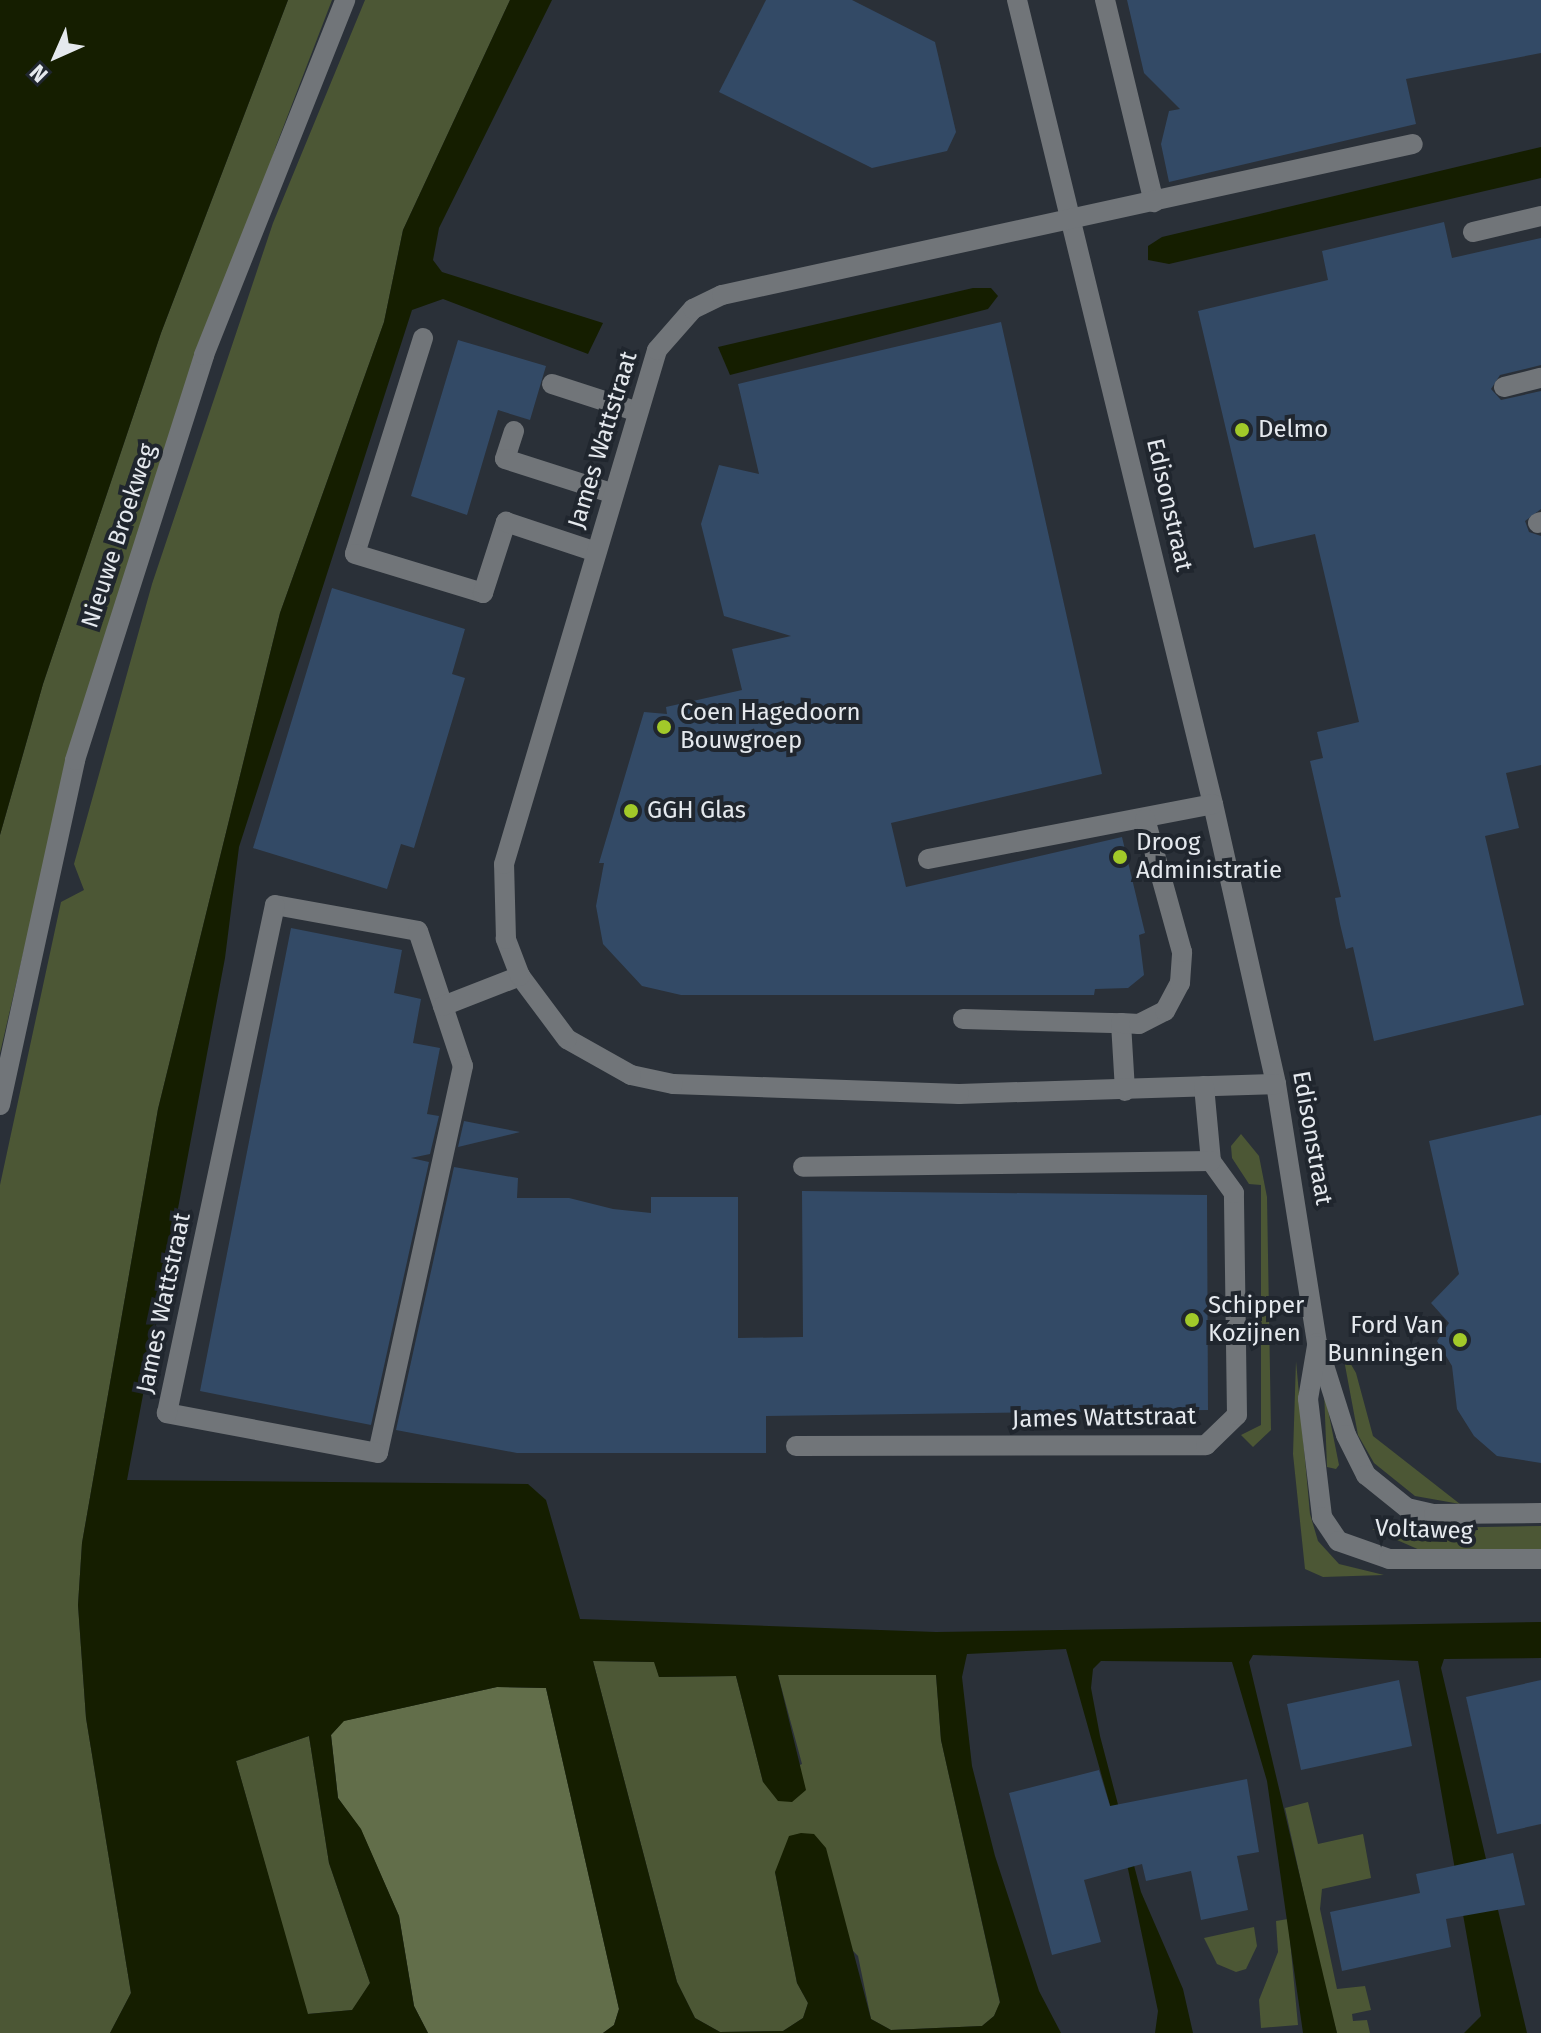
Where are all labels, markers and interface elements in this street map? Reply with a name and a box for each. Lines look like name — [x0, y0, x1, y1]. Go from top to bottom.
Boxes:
north arrow — [16, 16, 96, 96]
text: N — [24, 59, 53, 88]
street label: James Wattstraat — [562, 348, 644, 532]
place label: Delmo — [1258, 416, 1328, 444]
marker: Delmo — [1233, 421, 1251, 439]
street label: Edisonstraat — [1140, 436, 1198, 574]
street label: Nieuwe Broekweg — [76, 440, 162, 632]
place label: Coen Hagedoorn Bouwgroep — [680, 699, 861, 755]
marker: Coen Hagedoorn Bouwgroep — [655, 718, 673, 736]
place label: GGH Glas — [647, 797, 746, 825]
marker: GGH Glas — [622, 802, 640, 820]
place label: Droog Administratie — [1136, 829, 1282, 885]
marker: Droog Administratie — [1111, 848, 1129, 866]
street label: Edisonstraat — [1286, 1069, 1338, 1207]
street label: James Wattstraat — [131, 1210, 197, 1396]
place label: Schipper Kozijnen — [1208, 1292, 1304, 1348]
marker: Schipper Kozijnen — [1183, 1311, 1201, 1329]
place label: Ford Van Bunningen — [1327, 1312, 1444, 1368]
marker: Ford Van Bunningen — [1451, 1331, 1469, 1349]
street label: James Wattstraat — [1012, 1402, 1196, 1434]
street label: Voltaweg — [1375, 1514, 1473, 1546]

